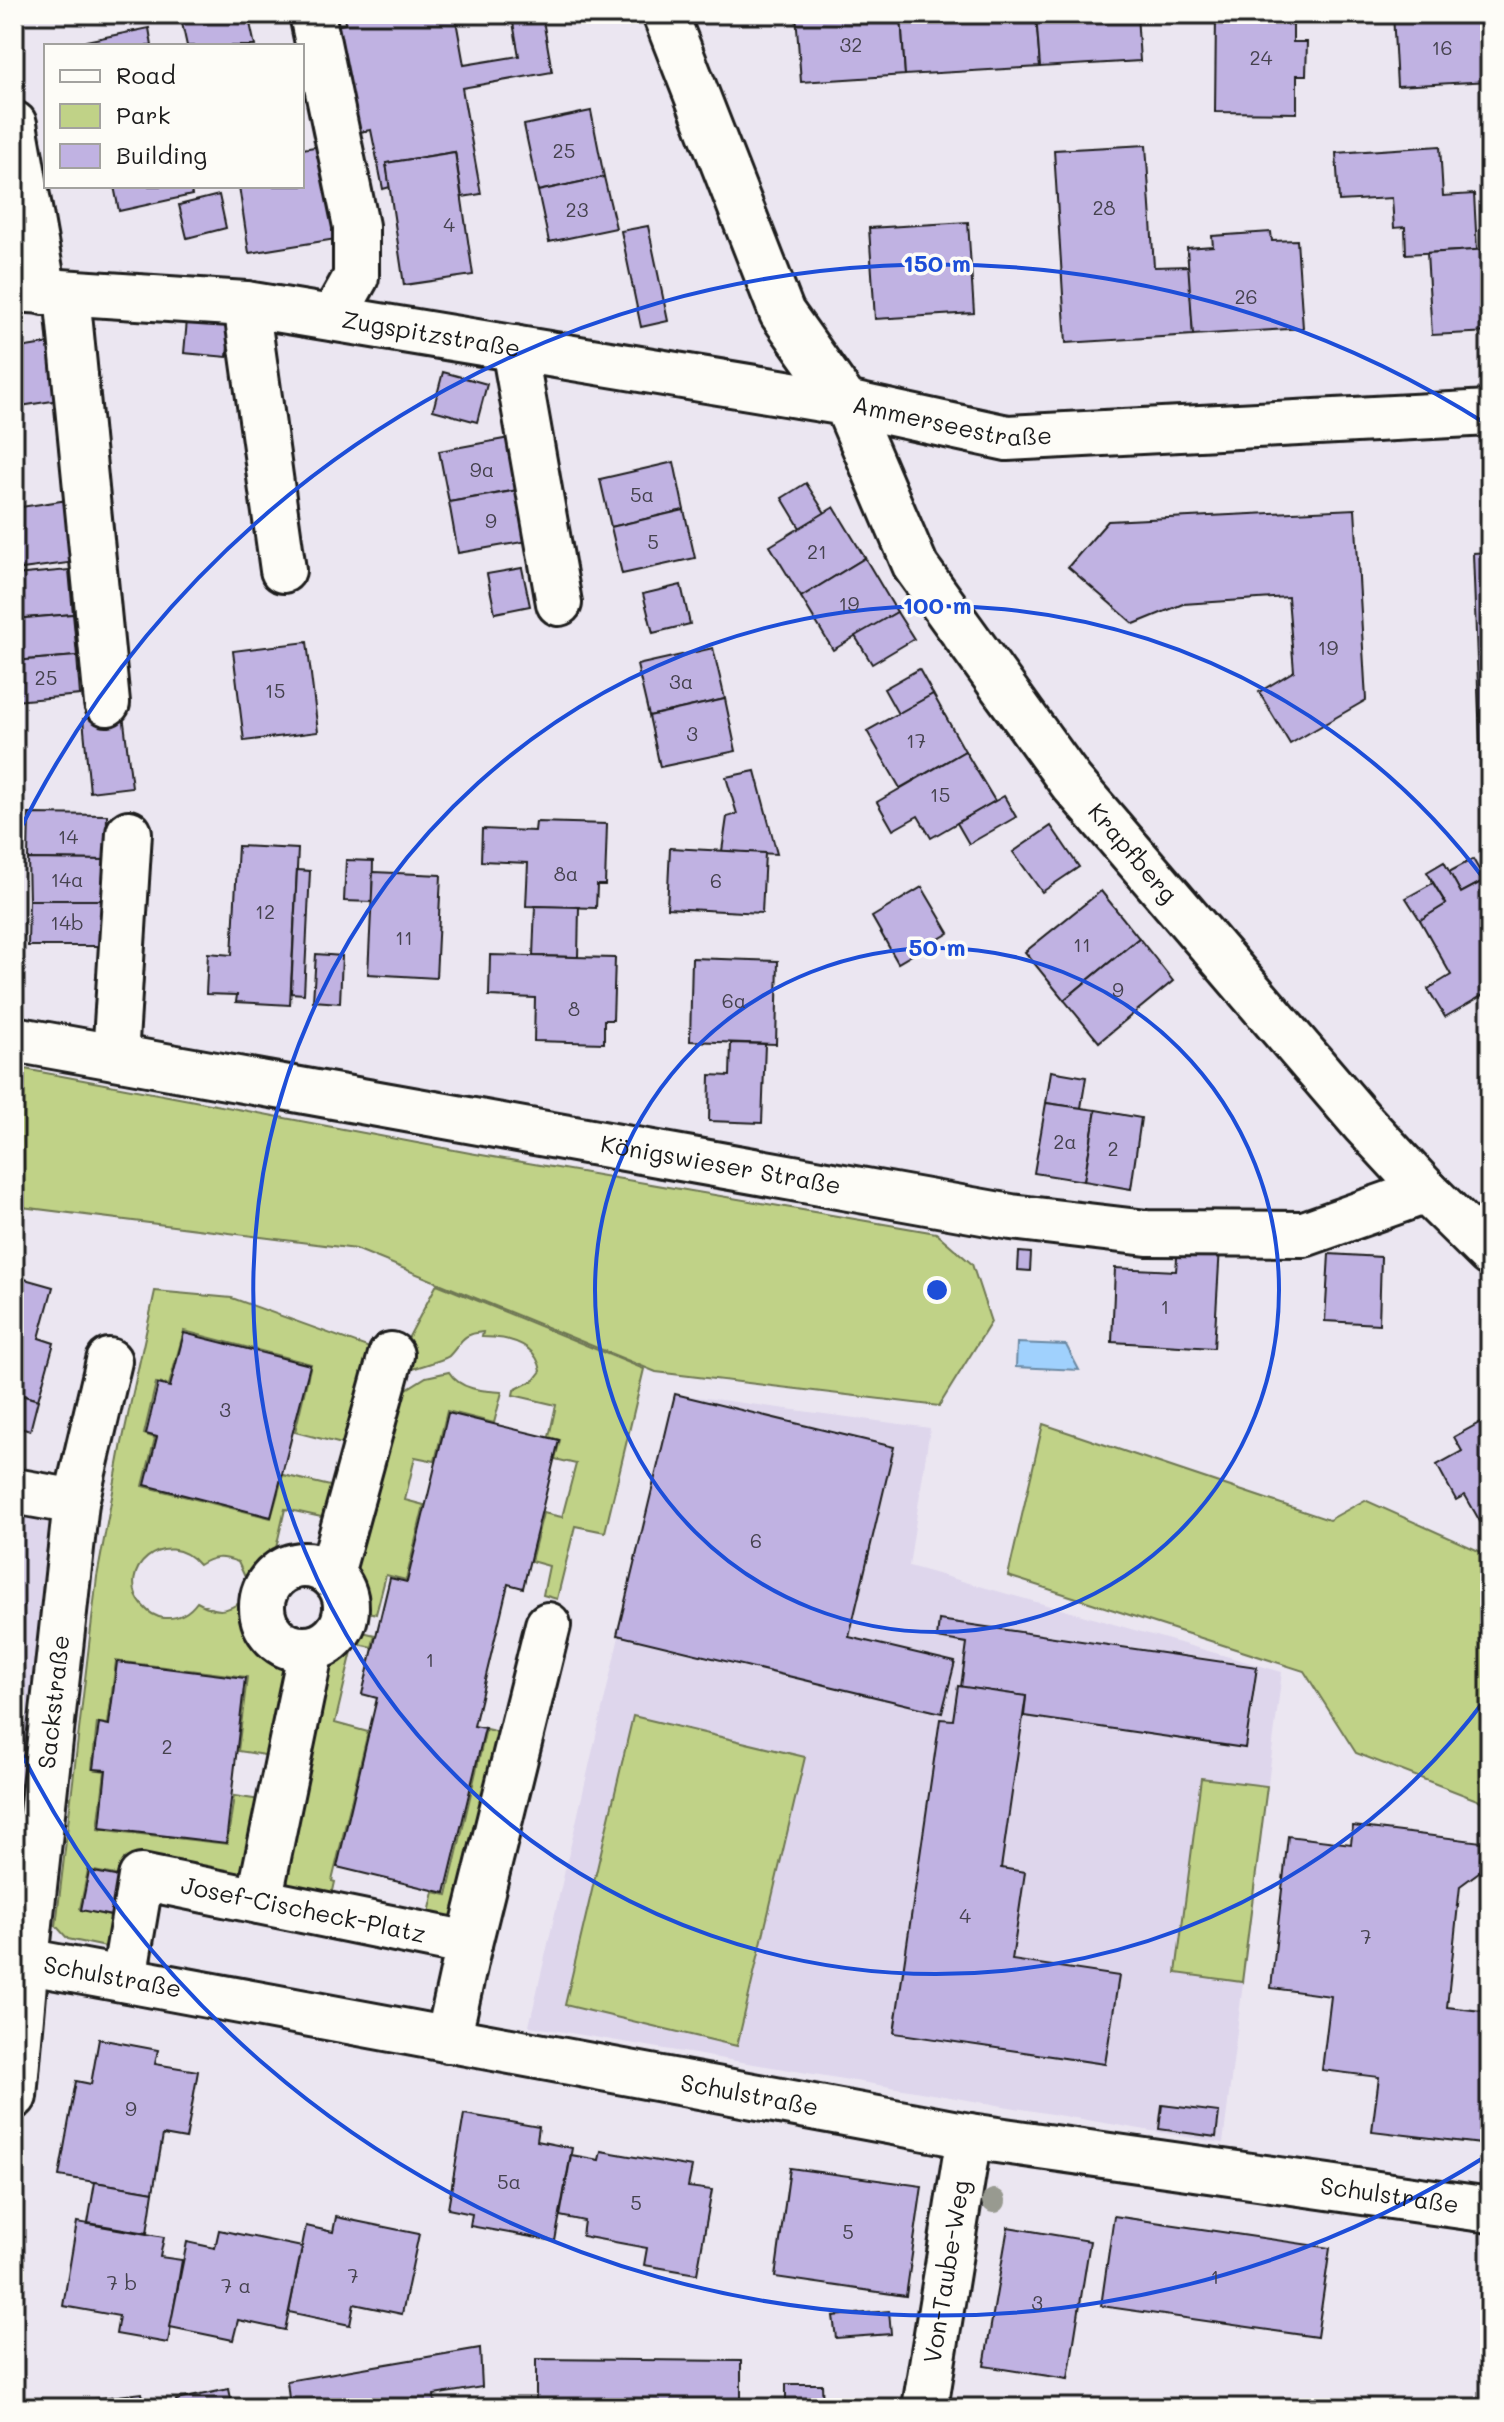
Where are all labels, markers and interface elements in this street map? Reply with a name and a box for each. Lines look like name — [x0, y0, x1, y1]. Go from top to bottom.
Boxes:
house number: 32 — [840, 31, 862, 57]
house number: 16 — [1431, 34, 1453, 60]
legend — [44, 44, 304, 188]
house number: 24 — [1250, 44, 1273, 70]
text: Road — [116, 59, 176, 90]
text: Park — [116, 99, 170, 130]
house number: 25 — [553, 137, 575, 163]
text: Building — [116, 139, 207, 170]
house number: 28 — [1092, 194, 1116, 220]
house number: 23 — [566, 196, 588, 222]
house number: 4 — [443, 211, 455, 237]
text: 150 m — [903, 247, 971, 278]
house number: 26 — [1234, 283, 1258, 309]
street label: Zugspitzstraße — [340, 303, 523, 363]
street label: Ammerseestraße — [850, 388, 1053, 452]
house number: 9a — [470, 456, 494, 482]
house number: 5a — [630, 481, 654, 507]
house number: 9 — [485, 507, 497, 533]
house number: 5 — [647, 528, 659, 554]
house number: 21 — [807, 538, 827, 564]
text: 100 m — [902, 589, 972, 620]
house number: 19 — [839, 590, 860, 616]
house number: 19 — [1318, 634, 1339, 660]
house number: 25 — [35, 664, 57, 690]
house number: 3a — [669, 668, 693, 694]
house number: 15 — [265, 677, 285, 703]
house number: 3 — [686, 720, 698, 746]
house number: 17 — [906, 727, 926, 753]
house number: 15 — [930, 781, 950, 807]
street label: Krapfberg — [1082, 796, 1185, 909]
house number: 14 — [58, 823, 79, 849]
house number: 8a — [554, 860, 578, 886]
house number: 14a — [50, 866, 84, 892]
house number: 6 — [710, 867, 722, 893]
house number: 12 — [255, 898, 275, 924]
house number: 14b — [50, 909, 84, 935]
house number: 11 — [395, 924, 413, 950]
text: 50 m — [908, 931, 966, 962]
house number: 11 — [1073, 931, 1091, 957]
house number: 9 — [1112, 976, 1124, 1002]
house number: 6a — [722, 987, 746, 1013]
house number: 8 — [568, 995, 580, 1021]
street label: Königswieser Straße — [599, 1127, 844, 1200]
house number: 2a — [1053, 1128, 1077, 1154]
house number: 2 — [1107, 1135, 1119, 1161]
centre of rings — [923, 1276, 951, 1304]
house number: 1 — [1161, 1293, 1169, 1319]
house number: 3 — [219, 1396, 231, 1422]
house number: 6 — [750, 1527, 762, 1553]
street label: Sackstraße — [30, 1633, 75, 1771]
house number: 1 — [426, 1646, 434, 1672]
house number: 2 — [161, 1733, 173, 1759]
street label: Josef-Cischeck-Platz — [179, 1869, 428, 1949]
house number: 4 — [959, 1902, 971, 1928]
house number: 7 — [1360, 1923, 1372, 1949]
street label: Schulstraße — [41, 1948, 184, 2004]
street label: Schulstraße — [678, 2066, 821, 2122]
house number: 9 — [125, 2095, 137, 2121]
house number: 5a — [497, 2168, 521, 2194]
street label: Schulstraße — [1318, 2169, 1461, 2219]
street label: Von-Taube-Weg — [916, 2178, 976, 2365]
house number: 5 — [630, 2189, 642, 2215]
house number: 5 — [842, 2218, 854, 2244]
house number: 7 — [347, 2262, 359, 2288]
house number: 1 — [1211, 2263, 1219, 2289]
house number: 7 b — [107, 2269, 137, 2295]
house number: 7 a — [221, 2272, 251, 2298]
house number: 3 — [1031, 2289, 1043, 2315]

